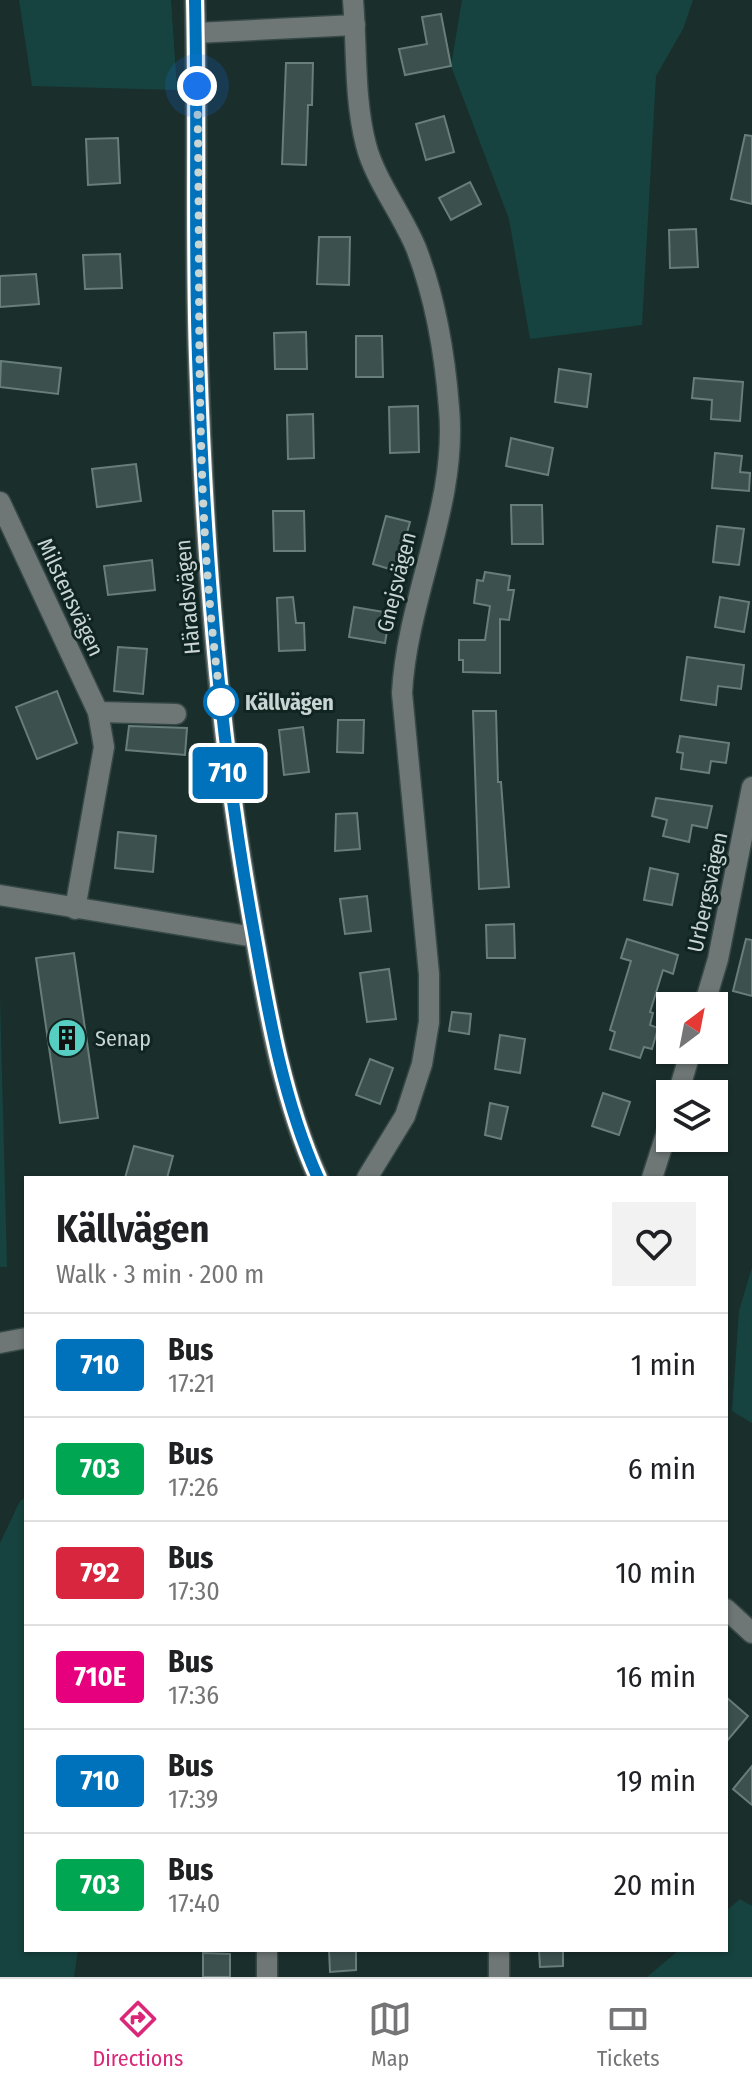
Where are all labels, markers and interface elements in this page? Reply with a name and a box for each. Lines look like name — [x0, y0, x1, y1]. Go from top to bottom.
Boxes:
your location — [177, 66, 217, 106]
street label: Gnejsvägen — [371, 529, 422, 635]
street label: Milstensvägen — [31, 534, 110, 661]
street label: Häradsvägen — [169, 538, 206, 656]
marker: Källvägen — [204, 685, 238, 719]
place label: Källvägen — [245, 689, 334, 716]
line badge: 710 — [182, 747, 274, 799]
text: 710 — [209, 756, 247, 789]
street label: Urbergsvägen — [682, 829, 733, 955]
north arrow — [656, 992, 728, 1064]
map controls — [656, 992, 728, 1152]
building icon: Senap — [46, 1017, 88, 1059]
place label: Senap — [95, 1025, 151, 1052]
button: layers — [656, 1080, 728, 1152]
button: heart — [612, 1202, 696, 1286]
text: Källvägen — [56, 1206, 209, 1252]
text: Walk · 3 min · 200 m — [56, 1259, 264, 1290]
text: Bus — [168, 1332, 213, 1368]
text: 1 min — [631, 1347, 696, 1383]
text: 710 — [81, 1348, 119, 1381]
text: 17:21 — [168, 1368, 215, 1399]
text: Bus — [168, 1436, 213, 1472]
text: 6 min — [628, 1451, 696, 1487]
text: 703 — [80, 1452, 120, 1485]
text: 17:26 — [168, 1472, 219, 1503]
text: Bus — [168, 1540, 213, 1576]
text: 10 min — [615, 1555, 696, 1591]
text: 792 — [81, 1556, 119, 1589]
text: 17:30 — [168, 1576, 220, 1607]
text: Bus — [168, 1644, 213, 1680]
text: 16 min — [616, 1659, 696, 1695]
text: 710E — [74, 1660, 126, 1693]
text: 17:36 — [168, 1680, 219, 1711]
text: Bus — [168, 1748, 213, 1784]
text: 19 min — [616, 1763, 696, 1799]
text: 710 — [81, 1764, 119, 1797]
text: 17:39 — [168, 1784, 219, 1815]
text: Bus — [168, 1852, 213, 1888]
text: 20 min — [614, 1867, 696, 1903]
text: 703 — [80, 1868, 120, 1901]
text: 17:40 — [168, 1888, 220, 1919]
tab: Directions — [92, 1997, 183, 2072]
tab: Map — [368, 1997, 412, 2072]
tab: Tickets — [597, 1997, 660, 2072]

